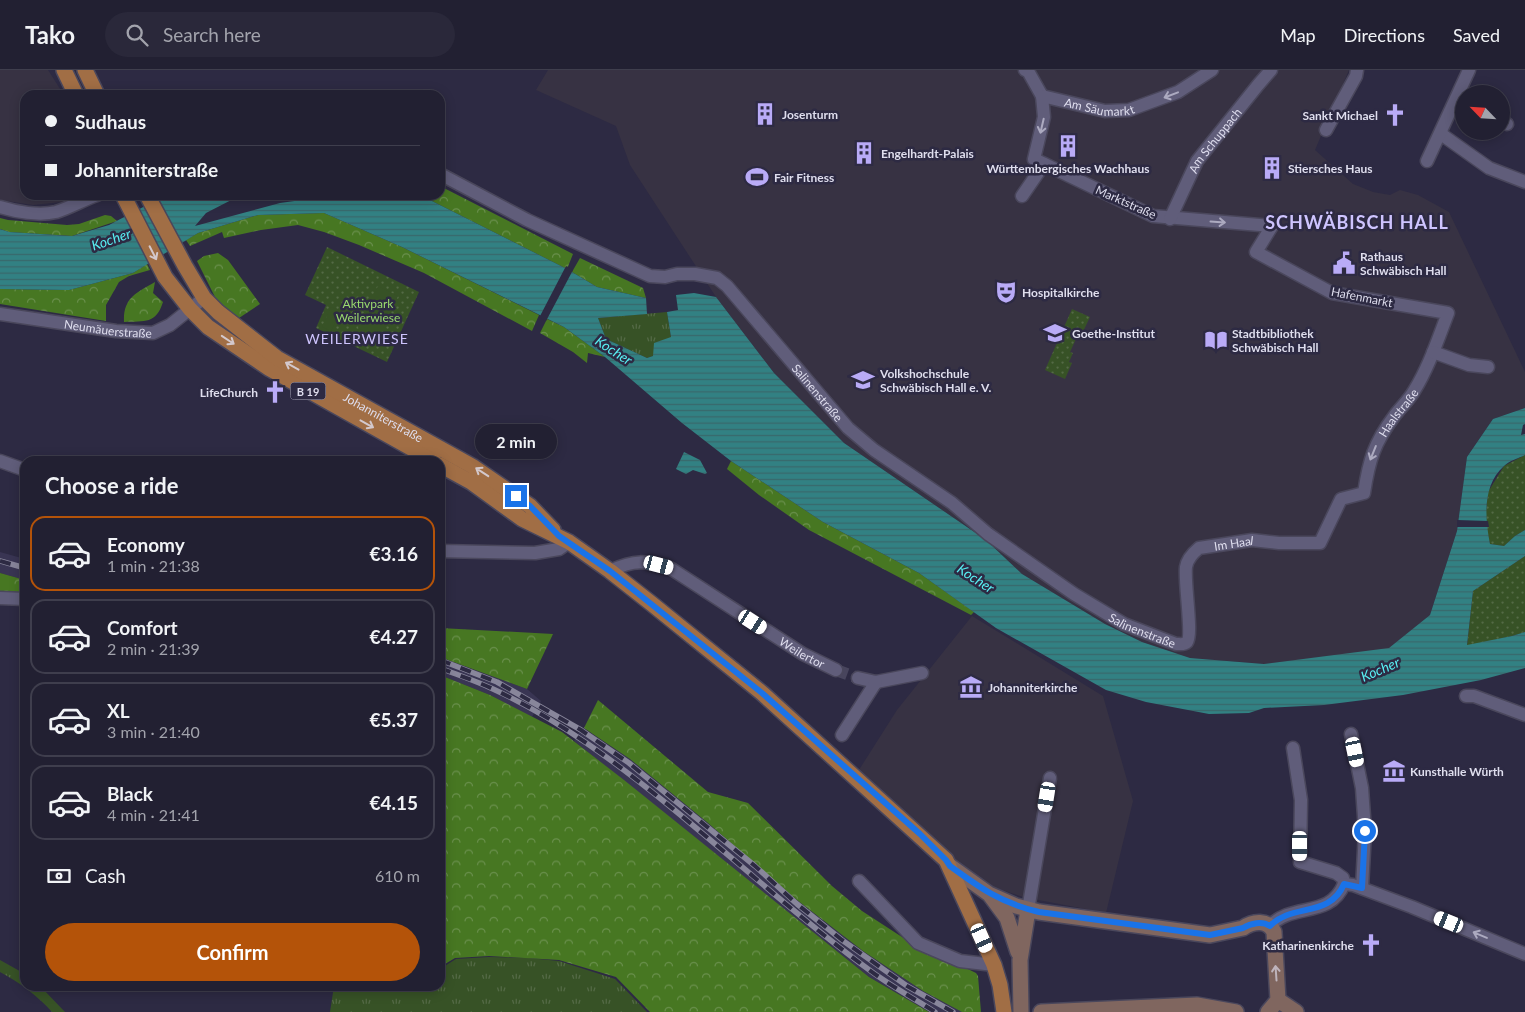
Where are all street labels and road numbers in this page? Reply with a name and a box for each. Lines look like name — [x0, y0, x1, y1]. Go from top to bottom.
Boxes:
street label: Am Säumarkt — [1063, 94, 1137, 119]
street label: Am Schuppach — [1185, 105, 1244, 175]
street label: Marktstraße — [1093, 182, 1159, 222]
street label: Hafenmarkt — [1330, 284, 1395, 310]
street label: Neumäuerstraße — [63, 316, 152, 340]
street label: Salinenstraße — [789, 361, 846, 424]
road number: B 19 — [290, 382, 326, 400]
street label: Haalstraße — [1375, 386, 1421, 439]
street label: Johanniterstraße — [341, 389, 426, 445]
street label: Im Haal — [1213, 532, 1254, 553]
street label: Salinenstraße — [1106, 609, 1178, 651]
street label: Weilertor — [777, 633, 828, 671]

